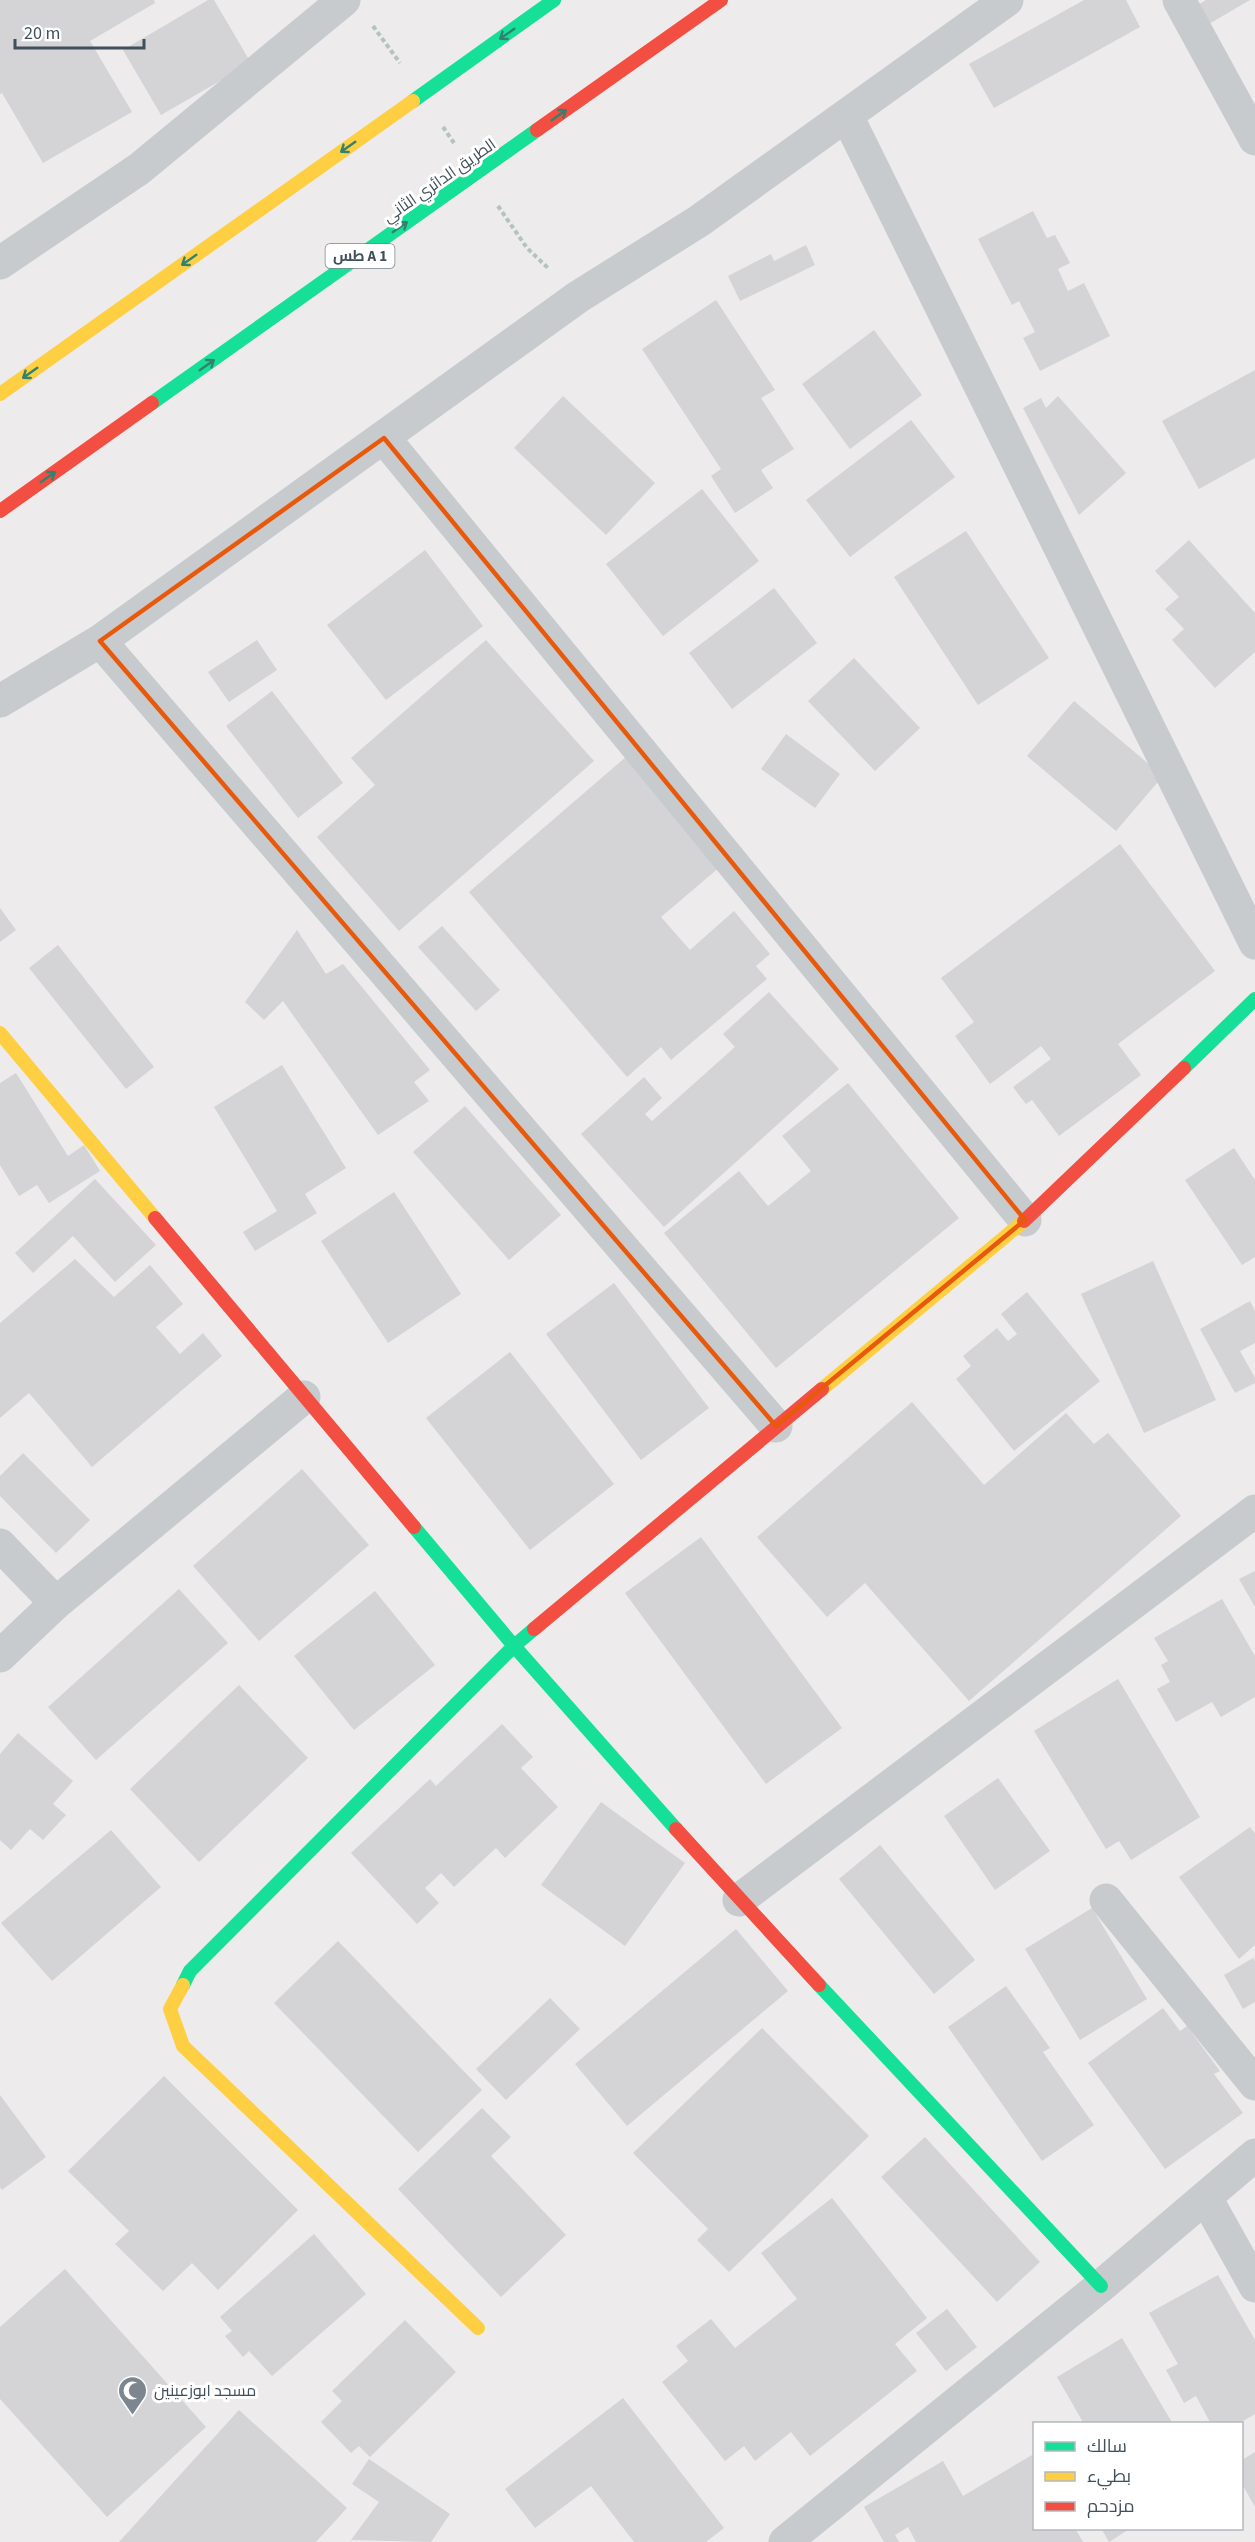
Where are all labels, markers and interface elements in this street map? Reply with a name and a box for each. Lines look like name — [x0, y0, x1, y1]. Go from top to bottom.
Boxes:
scale bar — [15, 12, 144, 50]
text: 20 m — [24, 21, 60, 46]
one-way arrow — [499, 28, 515, 40]
one-way arrow — [551, 108, 567, 121]
street label: الطريق الدائري الثاني — [379, 134, 502, 230]
one-way arrow — [340, 141, 356, 153]
one-way arrow — [391, 221, 408, 233]
road number: طس A 1 — [326, 244, 394, 268]
one-way arrow — [181, 254, 197, 266]
one-way arrow — [198, 358, 214, 371]
one-way arrow — [22, 367, 38, 379]
one-way arrow — [39, 471, 55, 483]
mosque icon: مسجد ابوزعينين — [117, 2374, 149, 2416]
place label: مسجد ابوزعينين — [154, 2380, 256, 2402]
legend — [1033, 2422, 1243, 2530]
text: سالك — [1087, 2434, 1127, 2459]
text: بطيء — [1087, 2464, 1131, 2490]
text: مزدحم — [1087, 2494, 1135, 2519]

